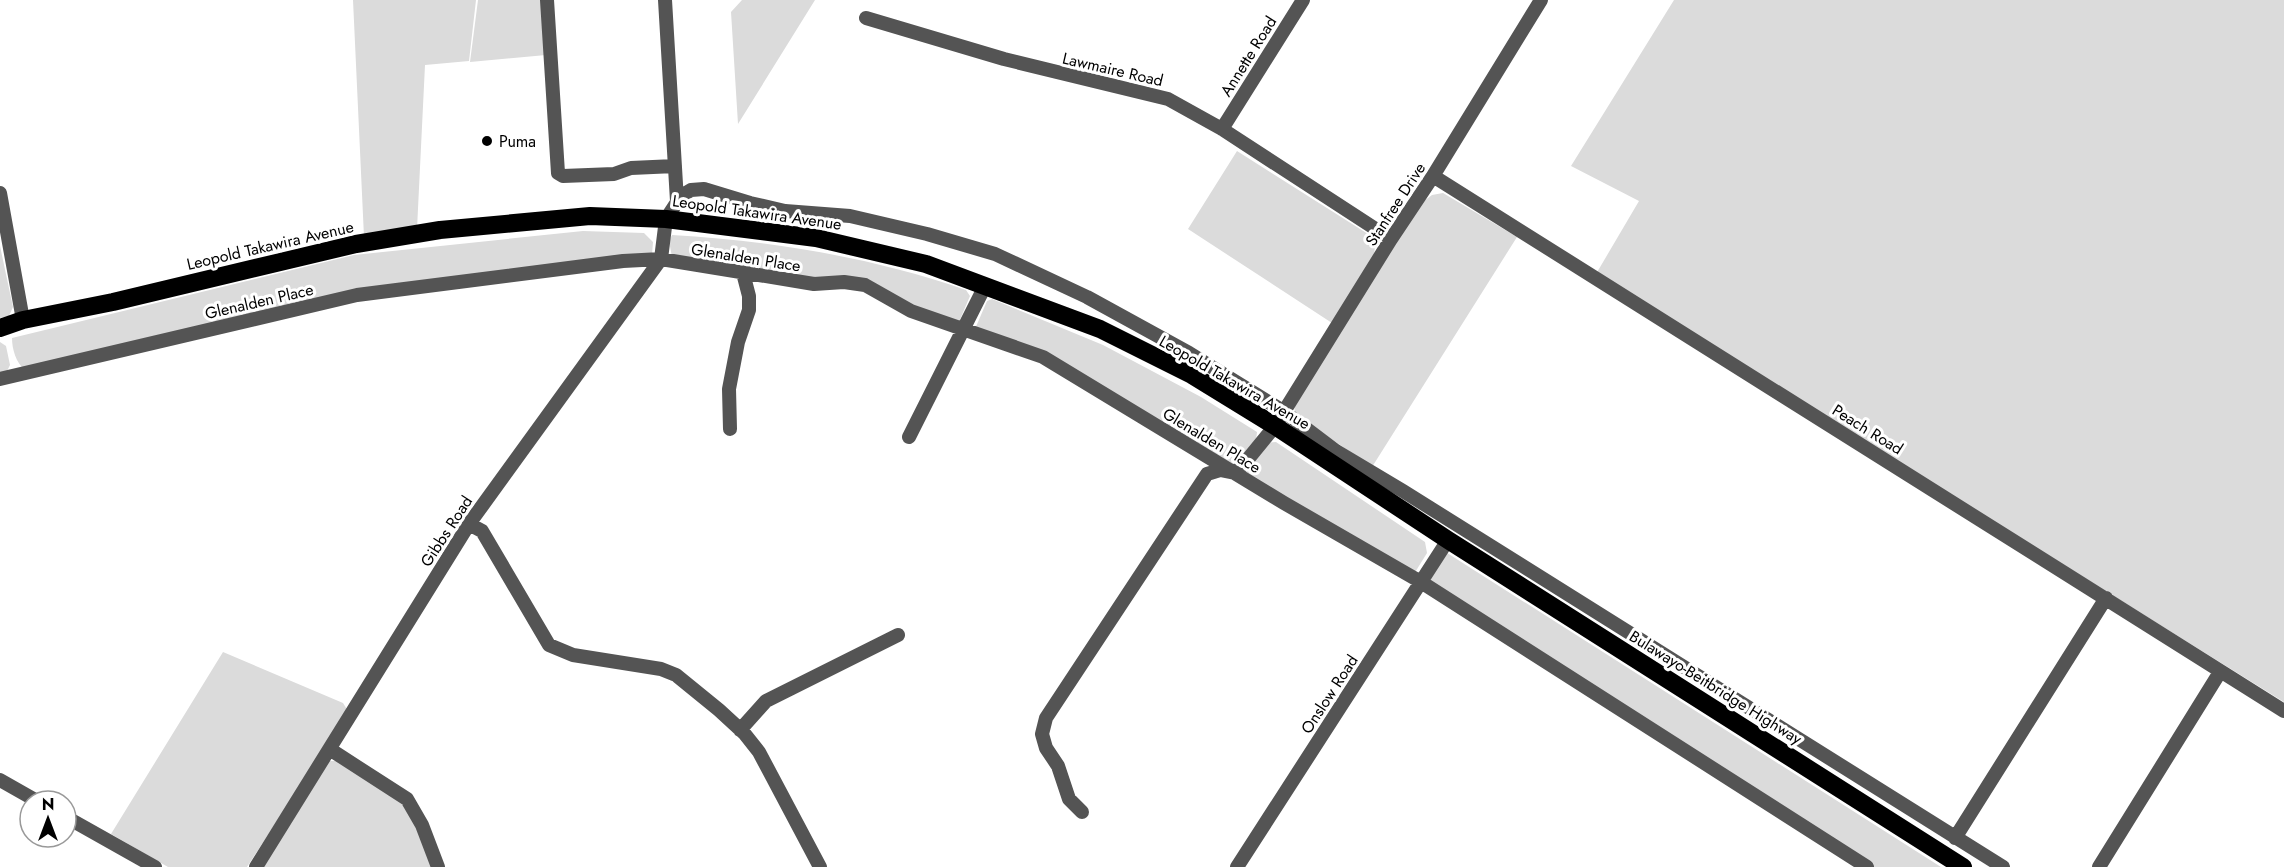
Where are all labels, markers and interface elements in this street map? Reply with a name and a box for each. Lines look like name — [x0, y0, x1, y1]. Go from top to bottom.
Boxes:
street label: Annette Road — [1215, 12, 1282, 101]
street label: Lawmaire Road — [1060, 47, 1166, 92]
place label: Puma — [499, 130, 536, 153]
marker: Puma — [480, 134, 494, 148]
street label: Stanfree Drive — [1360, 158, 1431, 251]
street label: Leopold Takawira Avenue — [671, 189, 843, 236]
street label: Leopold Takawira Avenue — [184, 215, 356, 276]
street label: Glenalden Place — [689, 237, 802, 278]
street label: Glenalden Place — [203, 278, 316, 325]
street label: Leopold Takawira Avenue — [1155, 330, 1314, 435]
street label: Peach Road — [1828, 399, 1908, 460]
street label: Glenalden Place — [1158, 402, 1265, 479]
street label: Gibbs Road — [415, 491, 478, 571]
street label: Bulawayo-Beitbridge Highway — [1625, 625, 1807, 751]
street label: Onslow Road — [1295, 650, 1364, 738]
north arrow — [18, 789, 78, 849]
text: N — [42, 793, 54, 816]

